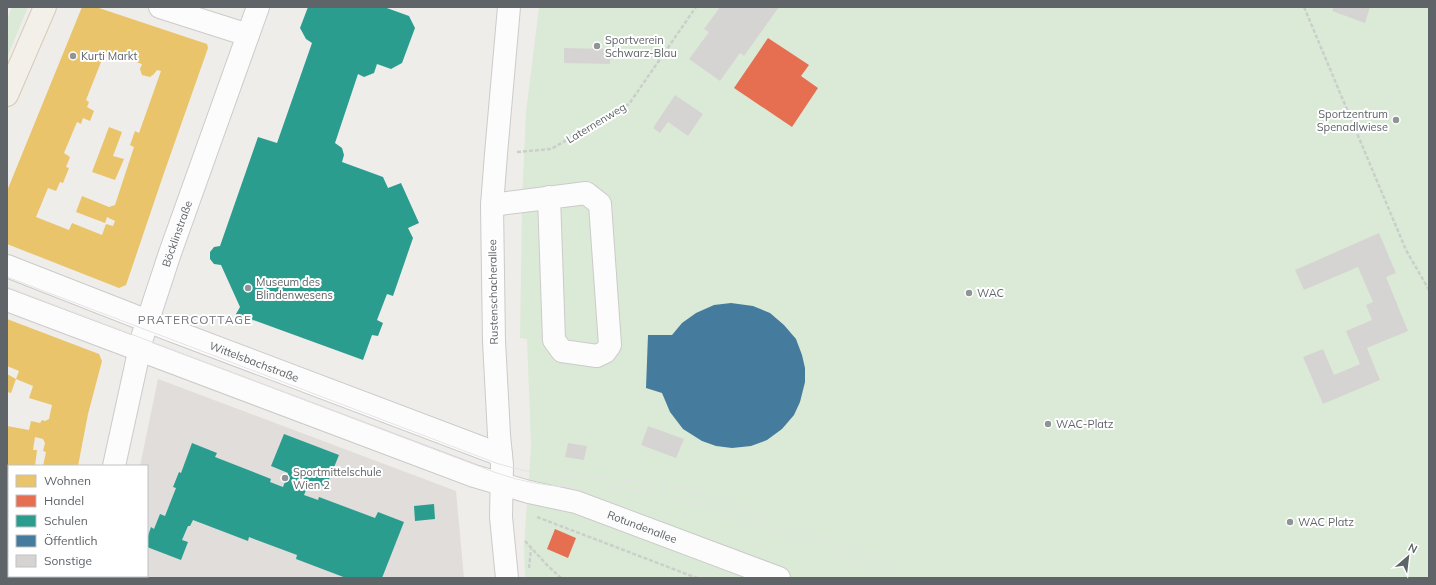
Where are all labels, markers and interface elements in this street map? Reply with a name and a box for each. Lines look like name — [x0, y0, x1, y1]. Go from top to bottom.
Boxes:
place label: Sportverein Schwarz-Blau — [605, 33, 677, 60]
marker: Sportverein Schwarz-Blau — [592, 41, 602, 51]
place label: Kurti Markt — [81, 49, 137, 63]
marker: Kurti Markt — [68, 51, 78, 61]
street label: Laternenweg — [564, 100, 628, 146]
place label: Sportzentrum Spenadlwiese — [1317, 107, 1388, 134]
marker: Sportzentrum Spenadlwiese — [1391, 115, 1401, 125]
street label: Böcklinstraße — [159, 199, 195, 269]
street label: Rustenschacherallee — [485, 239, 501, 345]
place label: Museum des Blindenwesens — [256, 275, 333, 302]
marker: Museum des Blindenwesens — [243, 283, 253, 293]
place label: WAC — [977, 286, 1004, 300]
marker: WAC — [964, 288, 974, 298]
district label: PRATERCOTTAGE — [138, 312, 252, 327]
street label: Wittelsbachstraße — [208, 338, 301, 385]
place label: WAC-Platz — [1056, 417, 1114, 431]
marker: WAC-Platz — [1043, 419, 1053, 429]
legend — [8, 465, 148, 577]
place label: Sportmittelschule Wien 2 — [293, 465, 382, 492]
text: Wohnen — [44, 473, 91, 488]
marker: Sportmittelschule Wien 2 — [280, 473, 290, 483]
text: Handel — [44, 493, 84, 508]
street label: Rotundenallee — [605, 507, 679, 546]
text: Schulen — [44, 513, 88, 528]
place label: WAC Platz — [1298, 515, 1354, 529]
marker: WAC Platz — [1285, 517, 1295, 527]
text: Öffentlich — [44, 533, 97, 548]
north arrow — [1388, 537, 1428, 577]
text: N — [1406, 540, 1420, 556]
text: Sonstige — [44, 553, 92, 568]

